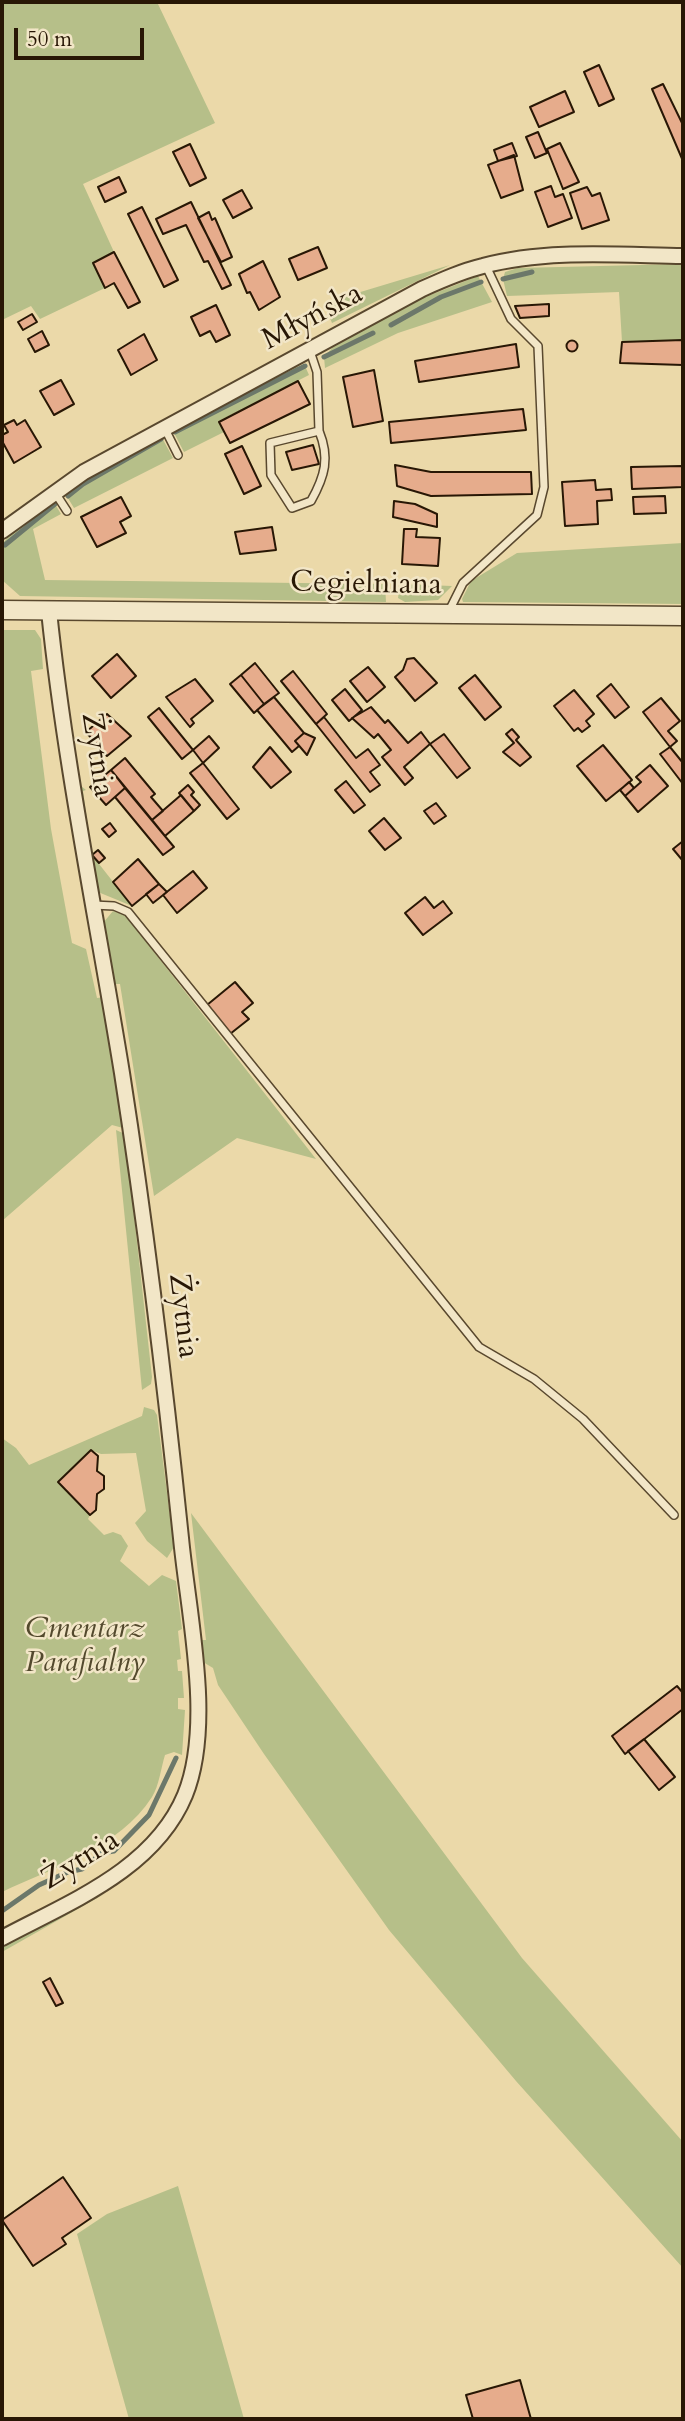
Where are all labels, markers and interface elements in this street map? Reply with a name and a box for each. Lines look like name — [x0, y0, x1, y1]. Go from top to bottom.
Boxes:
scale bar — [18, 14, 147, 58]
text: 50 m — [27, 25, 72, 54]
street label: Młyńska — [257, 277, 369, 359]
street label: Cegielniana — [290, 566, 442, 604]
street label: Żytnia — [72, 710, 120, 800]
street label: Żytnia — [159, 1272, 205, 1360]
park label: Cmentarz Parafialny — [25, 1612, 145, 1682]
street label: Żytnia — [35, 1823, 127, 1899]

